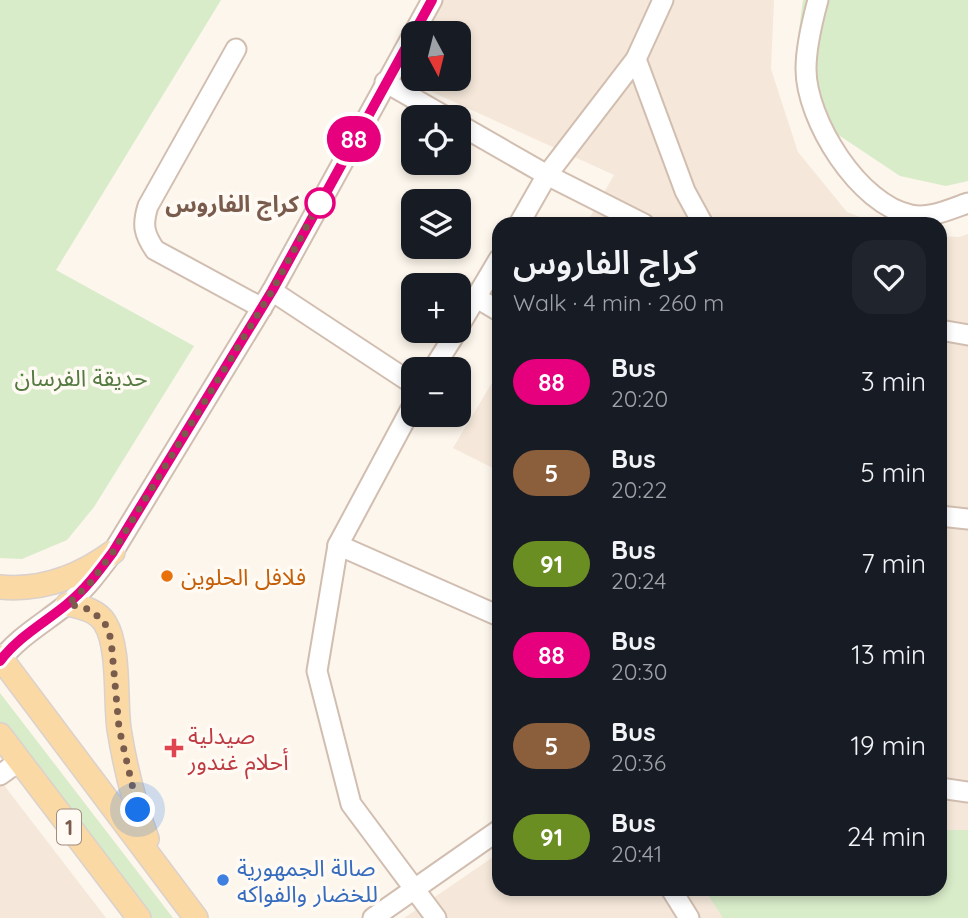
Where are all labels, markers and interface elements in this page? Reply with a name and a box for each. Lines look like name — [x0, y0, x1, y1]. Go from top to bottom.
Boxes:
north arrow — [401, 21, 471, 91]
map controls — [401, 21, 471, 427]
button: locate — [401, 105, 471, 175]
line badge: 88 — [322, 116, 386, 162]
text: 88 — [341, 124, 367, 154]
marker: كراج الفاروس — [305, 188, 335, 218]
place label: كراج الفاروس — [165, 189, 300, 221]
button: layers — [401, 189, 471, 259]
button: heart — [852, 240, 926, 314]
text: كراج الفاروس — [513, 241, 698, 282]
button: + — [401, 273, 471, 343]
text: Walk · 4 min · 260 m — [513, 288, 724, 317]
text: Bus — [611, 351, 656, 384]
button: − — [401, 357, 471, 427]
park label: حديقة الفرسان — [14, 363, 148, 392]
text: 3 min — [861, 365, 926, 398]
text: 88 — [538, 367, 565, 397]
text: 20:20 — [611, 384, 668, 413]
text: Bus — [611, 442, 656, 475]
text: 5 min — [860, 456, 926, 489]
text: 5 — [545, 458, 558, 488]
text: 20:22 — [611, 475, 667, 504]
text: Bus — [611, 533, 656, 566]
text: 7 min — [861, 547, 926, 580]
text: 91 — [540, 549, 563, 579]
place label: فلافل الحلوين — [181, 562, 306, 591]
text: 20:24 — [611, 566, 666, 595]
marker: فلافل الحلوين — [159, 568, 175, 584]
text: Bus — [611, 624, 656, 657]
text: 13 min — [851, 638, 926, 671]
text: 88 — [538, 640, 565, 670]
text: 20:30 — [611, 657, 667, 686]
text: Bus — [611, 715, 656, 748]
place label: صيدلية أحلام غندور — [187, 721, 289, 780]
text: 19 min — [850, 729, 926, 762]
text: 5 — [545, 731, 558, 761]
marker: صيدلية أحلام غندور — [166, 740, 182, 756]
text: 20:36 — [611, 748, 666, 777]
your location — [120, 792, 155, 827]
text: Bus — [611, 806, 656, 839]
road number: 1 — [57, 810, 81, 844]
text: 24 min — [847, 820, 926, 853]
text: 91 — [540, 822, 563, 852]
text: 20:41 — [611, 839, 662, 868]
place label: صالة الجمهورية للخضار والفواكه — [237, 853, 378, 908]
marker: صالة الجمهورية للخضار والفواكه — [215, 872, 231, 888]

